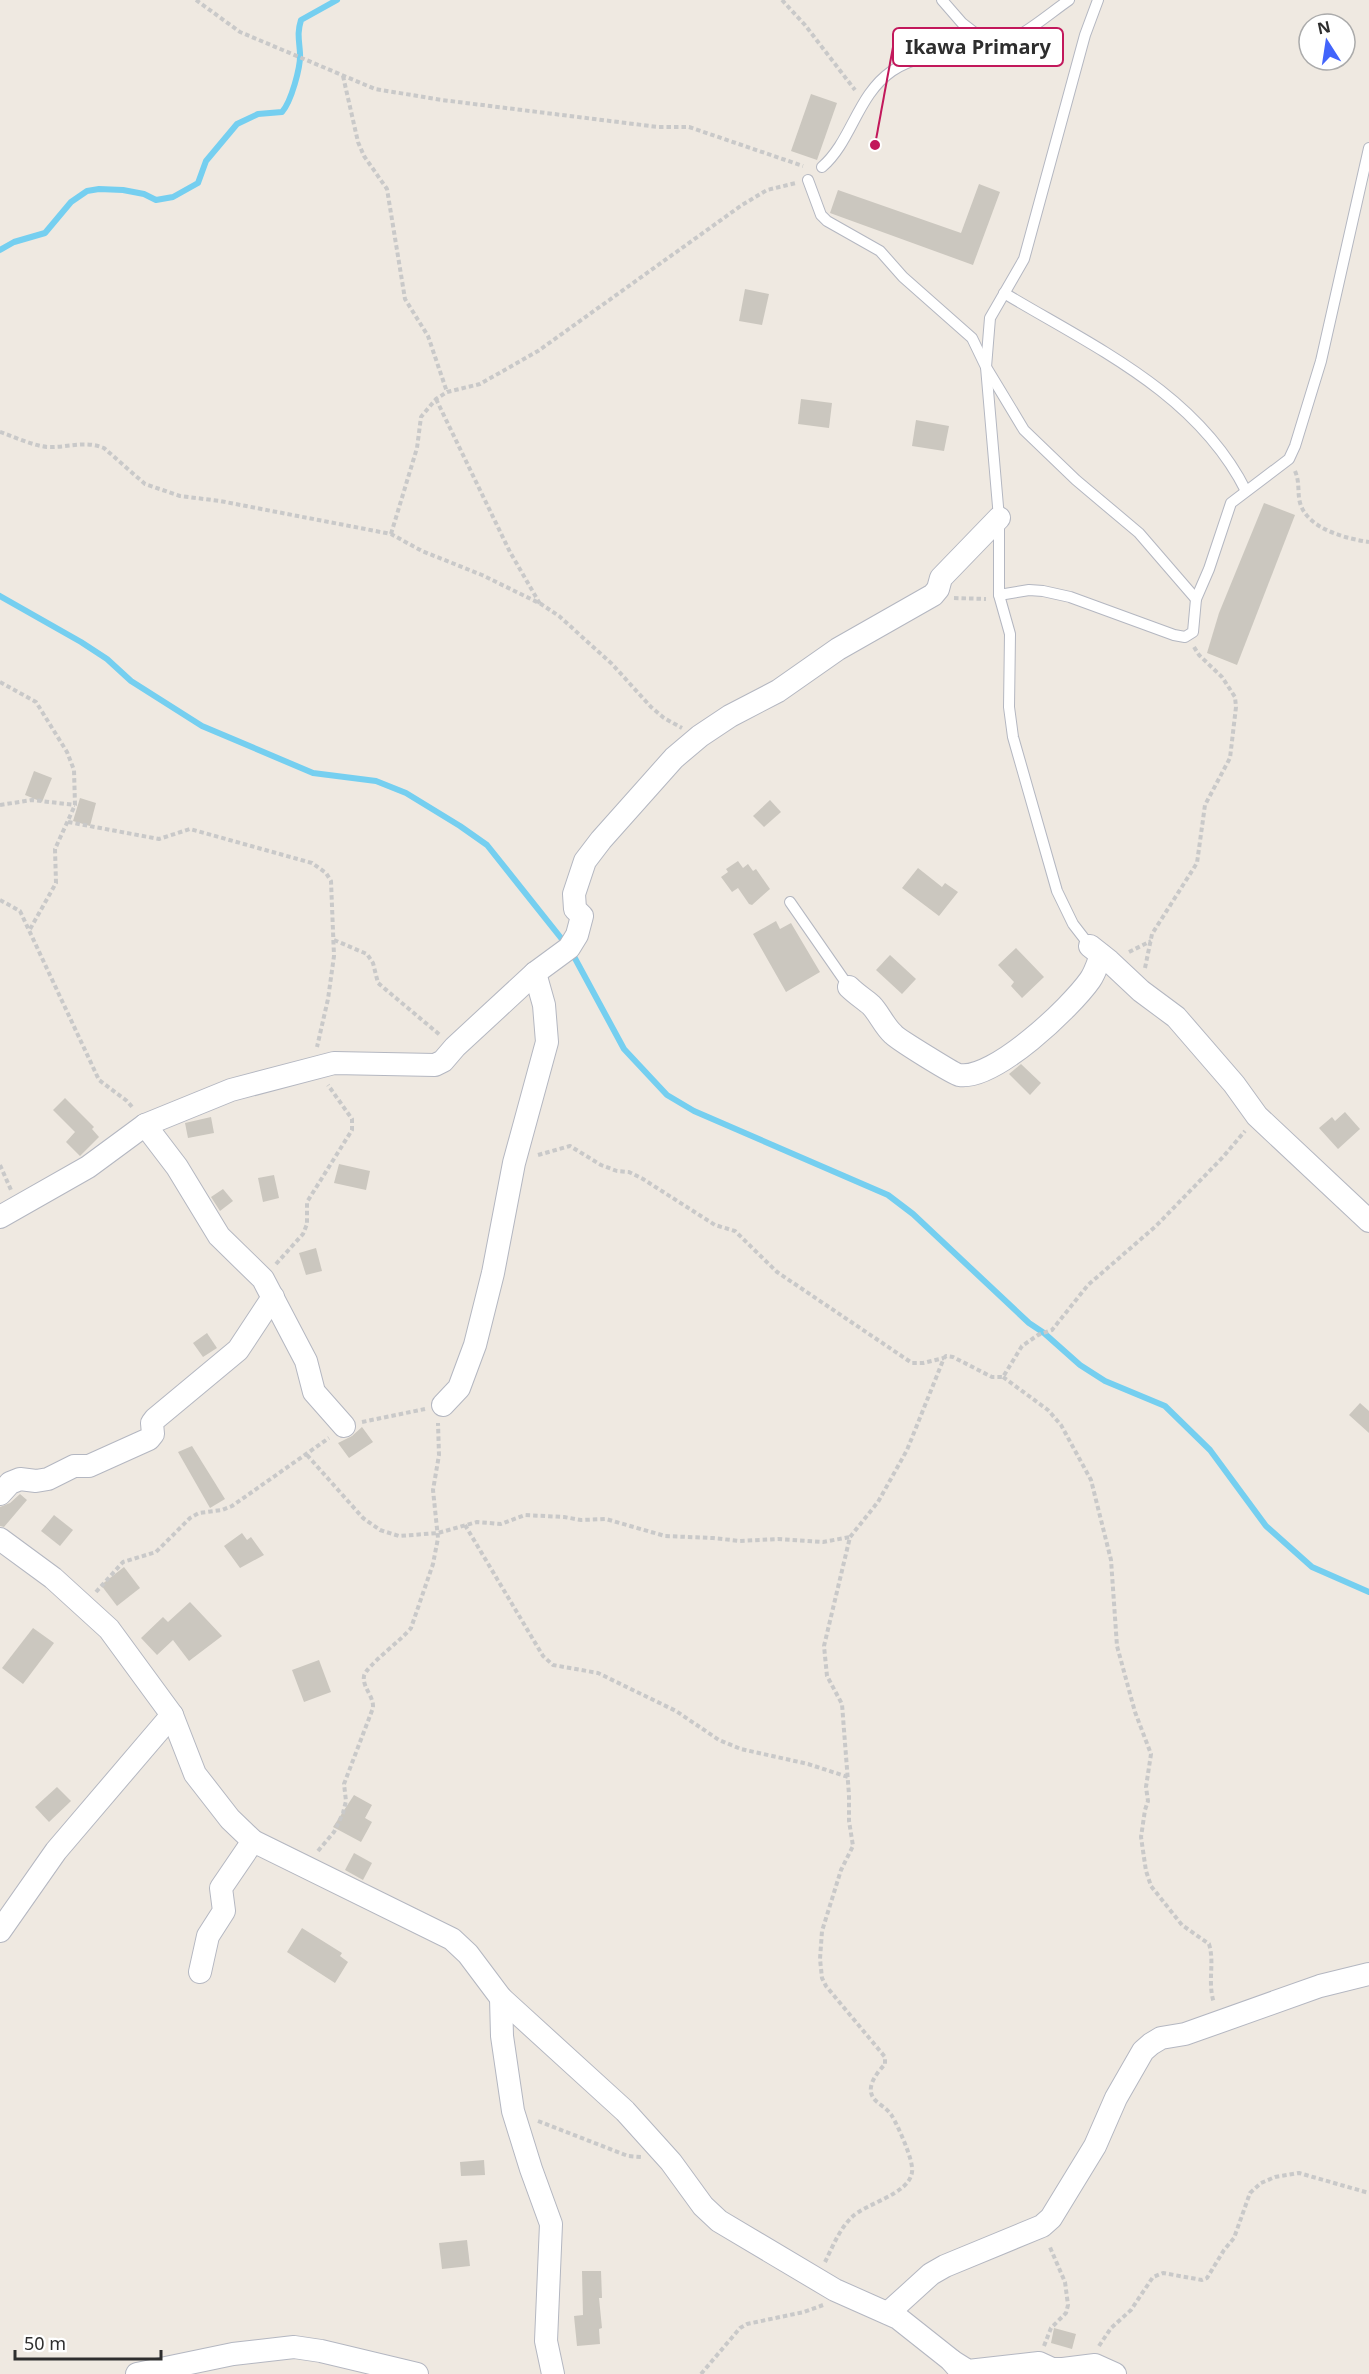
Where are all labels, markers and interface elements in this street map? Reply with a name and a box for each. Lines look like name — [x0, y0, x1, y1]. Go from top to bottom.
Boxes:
north arrow — [1297, 12, 1357, 72]
text: N — [1315, 15, 1333, 39]
callout: Ikawa Primary — [893, 28, 1063, 66]
text: Ikawa Primary — [905, 33, 1051, 60]
scale bar — [15, 2323, 160, 2361]
text: 50 m — [24, 2331, 66, 2355]

